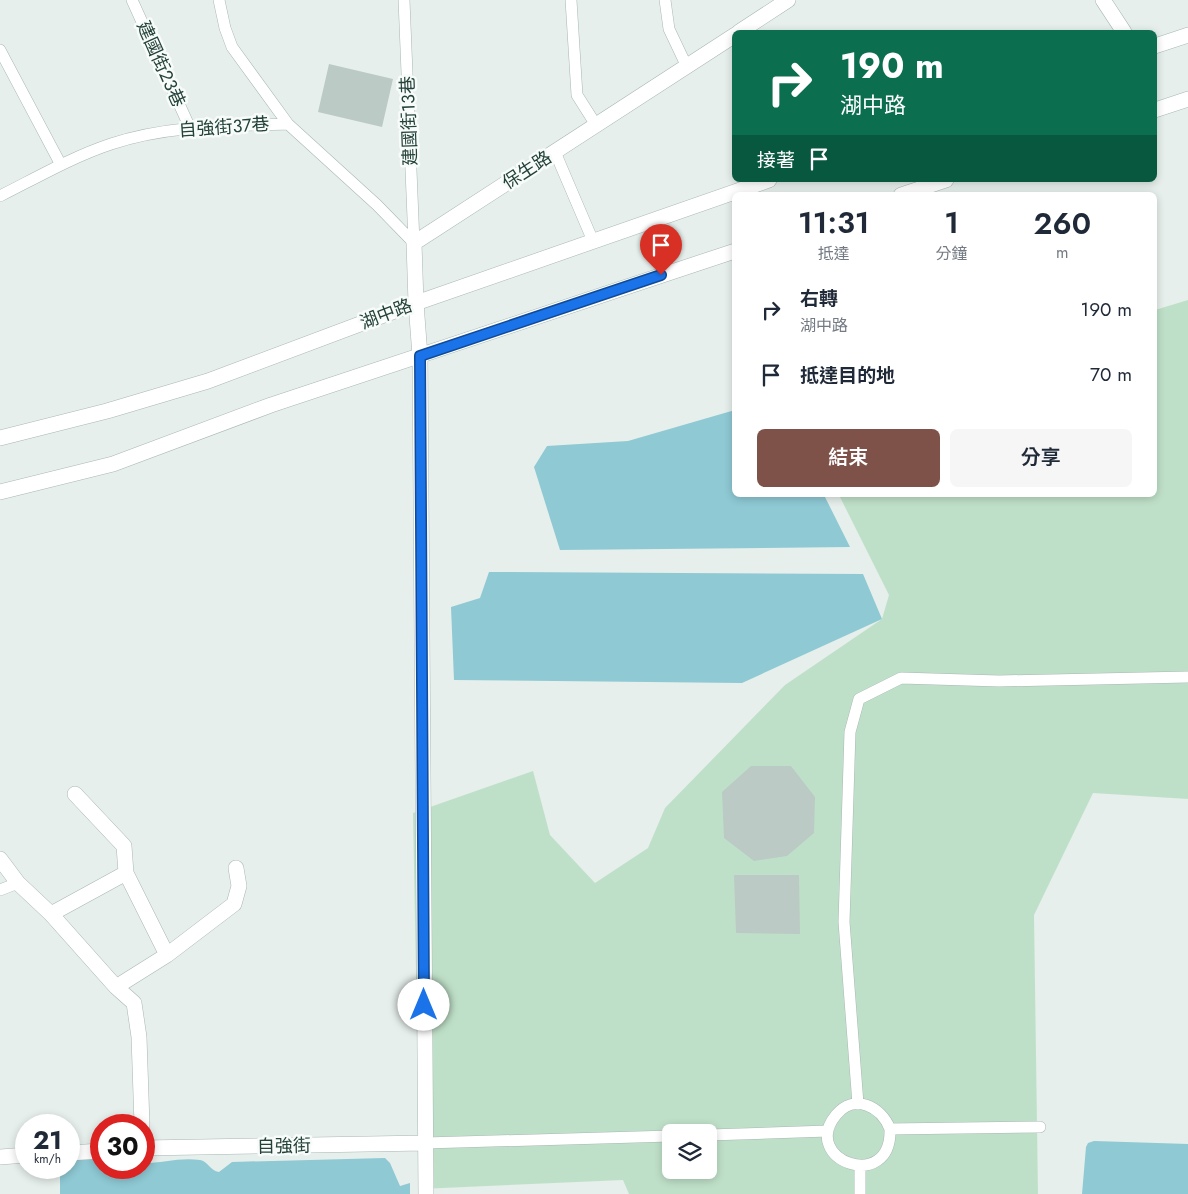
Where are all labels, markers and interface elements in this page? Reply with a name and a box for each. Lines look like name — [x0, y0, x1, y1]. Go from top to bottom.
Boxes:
street label: 建國街23巷 — [130, 17, 192, 111]
text: 190 m — [840, 41, 944, 91]
icon: right — [757, 50, 822, 115]
street label: 建國街13巷 — [394, 76, 424, 166]
text: 湖中路 — [840, 89, 906, 121]
street label: 自強街37巷 — [178, 111, 270, 143]
street label: 保生路 — [497, 144, 557, 196]
icon: arrive — [805, 145, 833, 173]
text: 接著 — [757, 147, 795, 174]
text: 11:31 — [798, 201, 870, 244]
text: 1 — [944, 201, 959, 244]
text: 260 — [1034, 202, 1091, 245]
pin — [640, 224, 682, 275]
icon: arrive — [647, 231, 675, 259]
text: m — [1056, 241, 1069, 264]
text: 抵達 — [818, 242, 850, 265]
text: 分鐘 — [936, 242, 968, 265]
text: 右轉 — [800, 285, 838, 312]
street label: 湖中路 — [356, 292, 416, 336]
icon: right — [757, 296, 785, 324]
text: 190 m — [1081, 296, 1132, 323]
text: 湖中路 — [800, 314, 848, 337]
icon: arrive — [757, 361, 785, 389]
text: 70 m — [1090, 361, 1132, 388]
text: 抵達目的地 — [800, 362, 895, 389]
button: 結束 — [757, 429, 940, 487]
button: 分享 — [950, 429, 1132, 487]
position arrow — [397, 978, 449, 1030]
speed limit sign: 30 — [90, 1114, 155, 1179]
text: 21 — [33, 1122, 62, 1158]
map controls — [662, 1124, 717, 1179]
button: layers — [662, 1124, 717, 1179]
street label: 自強街 — [257, 1133, 311, 1159]
text: km/h — [34, 1150, 61, 1168]

